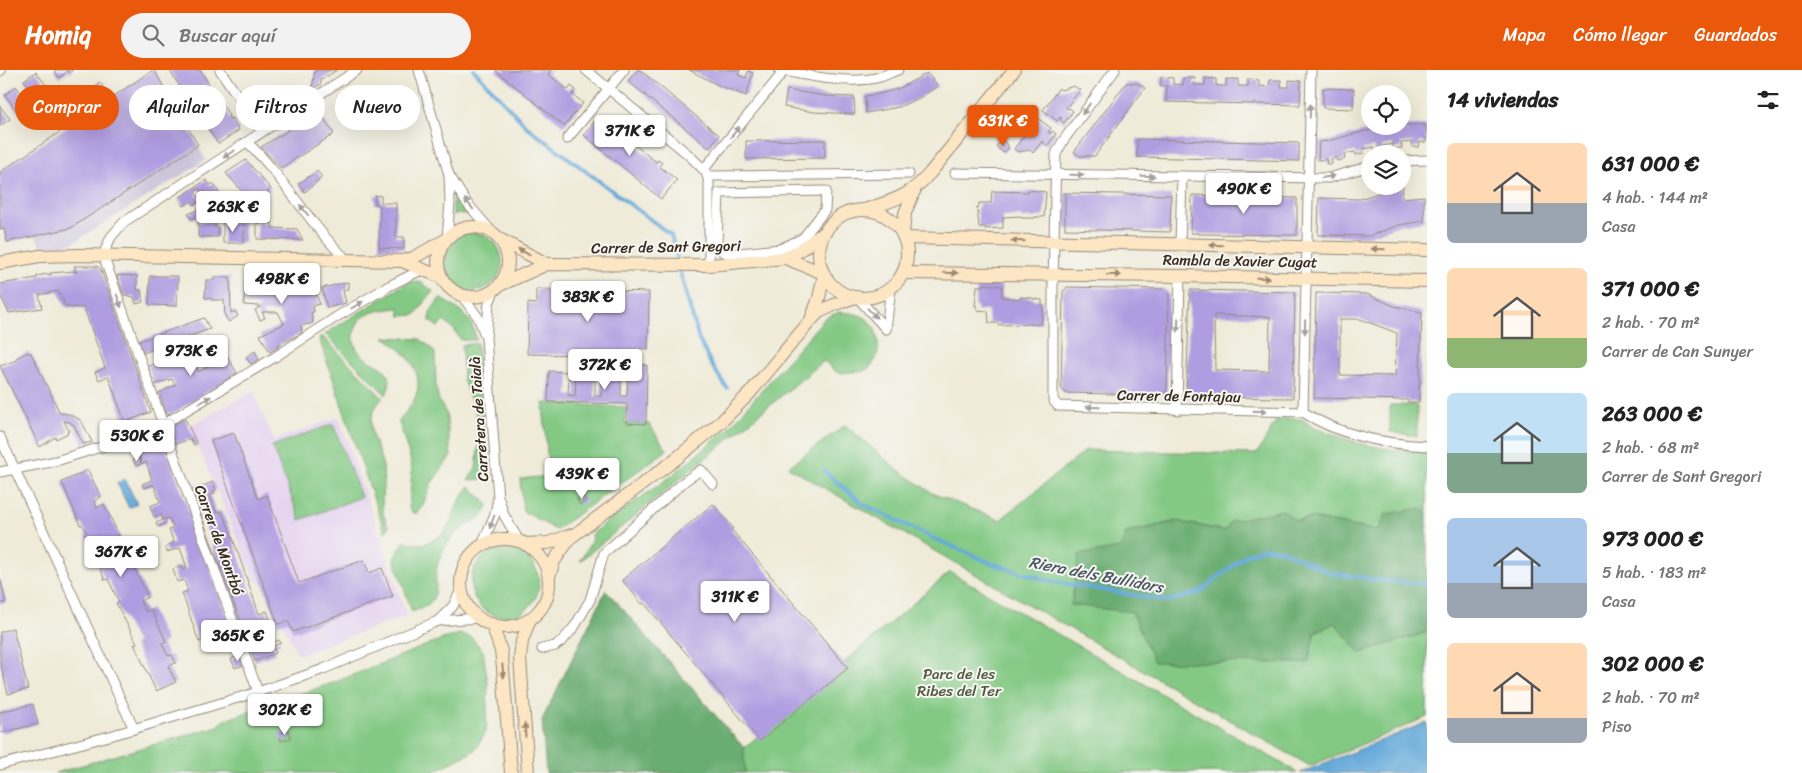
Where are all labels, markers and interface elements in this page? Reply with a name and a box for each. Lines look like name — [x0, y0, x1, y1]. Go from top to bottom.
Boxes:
search box — [121, 13, 471, 58]
text: Homiq — [25, 14, 91, 56]
text: Buscar aquí — [179, 19, 276, 52]
text: Mapa — [1503, 19, 1545, 51]
text: Cómo llegar — [1573, 19, 1666, 51]
text: Guardados — [1694, 19, 1777, 51]
icon: search — [139, 21, 167, 49]
text: 14 viviendas — [1447, 81, 1559, 119]
chip: Comprar — [15, 85, 119, 130]
chip: Alquilar — [129, 85, 226, 130]
chip: Filtros — [236, 85, 325, 130]
chip: Nuevo — [335, 85, 420, 130]
map controls — [1361, 85, 1411, 195]
button: locate — [1361, 85, 1411, 135]
icon: filters — [1754, 86, 1782, 114]
one-way arrow — [1081, 102, 1091, 116]
one-way arrow — [1306, 103, 1314, 119]
pin: 631K € — [962, 104, 1044, 147]
text: 631K € — [978, 106, 1028, 135]
pin: 371K € — [589, 114, 671, 157]
text: 371K € — [605, 116, 655, 145]
one-way arrow — [729, 125, 740, 138]
button: layers — [1361, 145, 1411, 195]
text: 631 000 € — [1602, 145, 1699, 183]
one-way arrow — [222, 149, 235, 159]
icon: home — [1487, 163, 1547, 223]
one-way arrow — [1070, 171, 1086, 179]
one-way arrow — [1141, 172, 1157, 180]
pin: 490K € — [1203, 172, 1285, 215]
one-way arrow — [1321, 173, 1337, 181]
text: 490K € — [1217, 174, 1271, 203]
text: 4 hab. · 144 m² — [1602, 183, 1708, 212]
pin: 263K € — [192, 190, 274, 233]
text: 263K € — [207, 192, 259, 221]
one-way arrow — [464, 198, 475, 211]
one-way arrow — [299, 203, 310, 216]
text: Casa — [1602, 212, 1635, 241]
street label: Carrer de Sant Gregori — [591, 233, 742, 261]
one-way arrow — [1010, 236, 1026, 244]
one-way arrow — [1208, 241, 1224, 249]
one-way arrow — [1370, 245, 1386, 253]
street label: Rambla de Xavier Cugat — [1162, 247, 1318, 275]
one-way arrow — [517, 248, 531, 256]
pin: 498K € — [241, 262, 323, 305]
text: 498K € — [255, 264, 309, 293]
one-way arrow — [944, 270, 960, 278]
text: 371 000 € — [1602, 270, 1699, 308]
one-way arrow — [1106, 271, 1122, 279]
one-way arrow — [1256, 274, 1272, 282]
pin: 383K € — [547, 280, 629, 323]
text: 383K € — [562, 282, 614, 311]
icon: home — [1487, 288, 1547, 348]
one-way arrow — [116, 294, 123, 309]
one-way arrow — [351, 300, 364, 309]
one-way arrow — [866, 307, 878, 319]
text: 2 hab. · 70 m² — [1602, 308, 1700, 337]
one-way arrow — [1174, 317, 1182, 333]
one-way arrow — [1301, 320, 1309, 336]
pin: 973K € — [150, 334, 232, 377]
text: 973K € — [165, 336, 217, 365]
text: Carrer de Can Sunyer — [1602, 337, 1753, 366]
pin: 372K € — [564, 348, 646, 391]
text: 372K € — [579, 350, 631, 379]
street label: Carretera de Taialà — [462, 355, 496, 482]
street label: Carrer de Fontajau — [1117, 382, 1241, 410]
text: 263 000 € — [1602, 395, 1702, 433]
one-way arrow — [198, 396, 211, 405]
one-way arrow — [1085, 403, 1101, 411]
one-way arrow — [1253, 408, 1269, 416]
icon: home — [1487, 413, 1547, 473]
pin: 530K € — [96, 420, 178, 462]
text: 530K € — [110, 421, 164, 450]
text: 2 hab. · 68 m² — [1602, 433, 1699, 462]
pin: 439K € — [541, 458, 623, 500]
text: 439K € — [555, 459, 609, 488]
text: Carrer de Sant Gregori — [1602, 462, 1761, 491]
street label: Carrer de Montbó — [187, 481, 251, 599]
one-way arrow — [488, 515, 495, 530]
text: 973 000 € — [1602, 520, 1703, 558]
pin: 367K € — [80, 536, 162, 578]
text: 367K € — [95, 537, 147, 566]
icon: home — [1487, 538, 1547, 598]
water label: Riera dels Bullidors — [1027, 547, 1168, 602]
text: 5 hab. · 183 m² — [1602, 558, 1706, 587]
pin: 311K € — [694, 580, 776, 623]
text: 311K € — [711, 582, 759, 611]
text: Casa — [1602, 587, 1635, 616]
pin: 365K € — [197, 620, 279, 662]
text: 365K € — [212, 621, 264, 650]
text: 302 000 € — [1602, 645, 1704, 683]
park label: Parc de les Ribes del Ter — [917, 661, 1002, 704]
icon: home — [1487, 663, 1547, 723]
one-way arrow — [499, 664, 507, 680]
text: 2 hab. · 70 m² — [1602, 683, 1700, 712]
pin: 302K € — [244, 694, 326, 736]
text: 302K € — [259, 695, 311, 724]
text: Piso — [1602, 712, 1632, 741]
one-way arrow — [520, 722, 528, 738]

